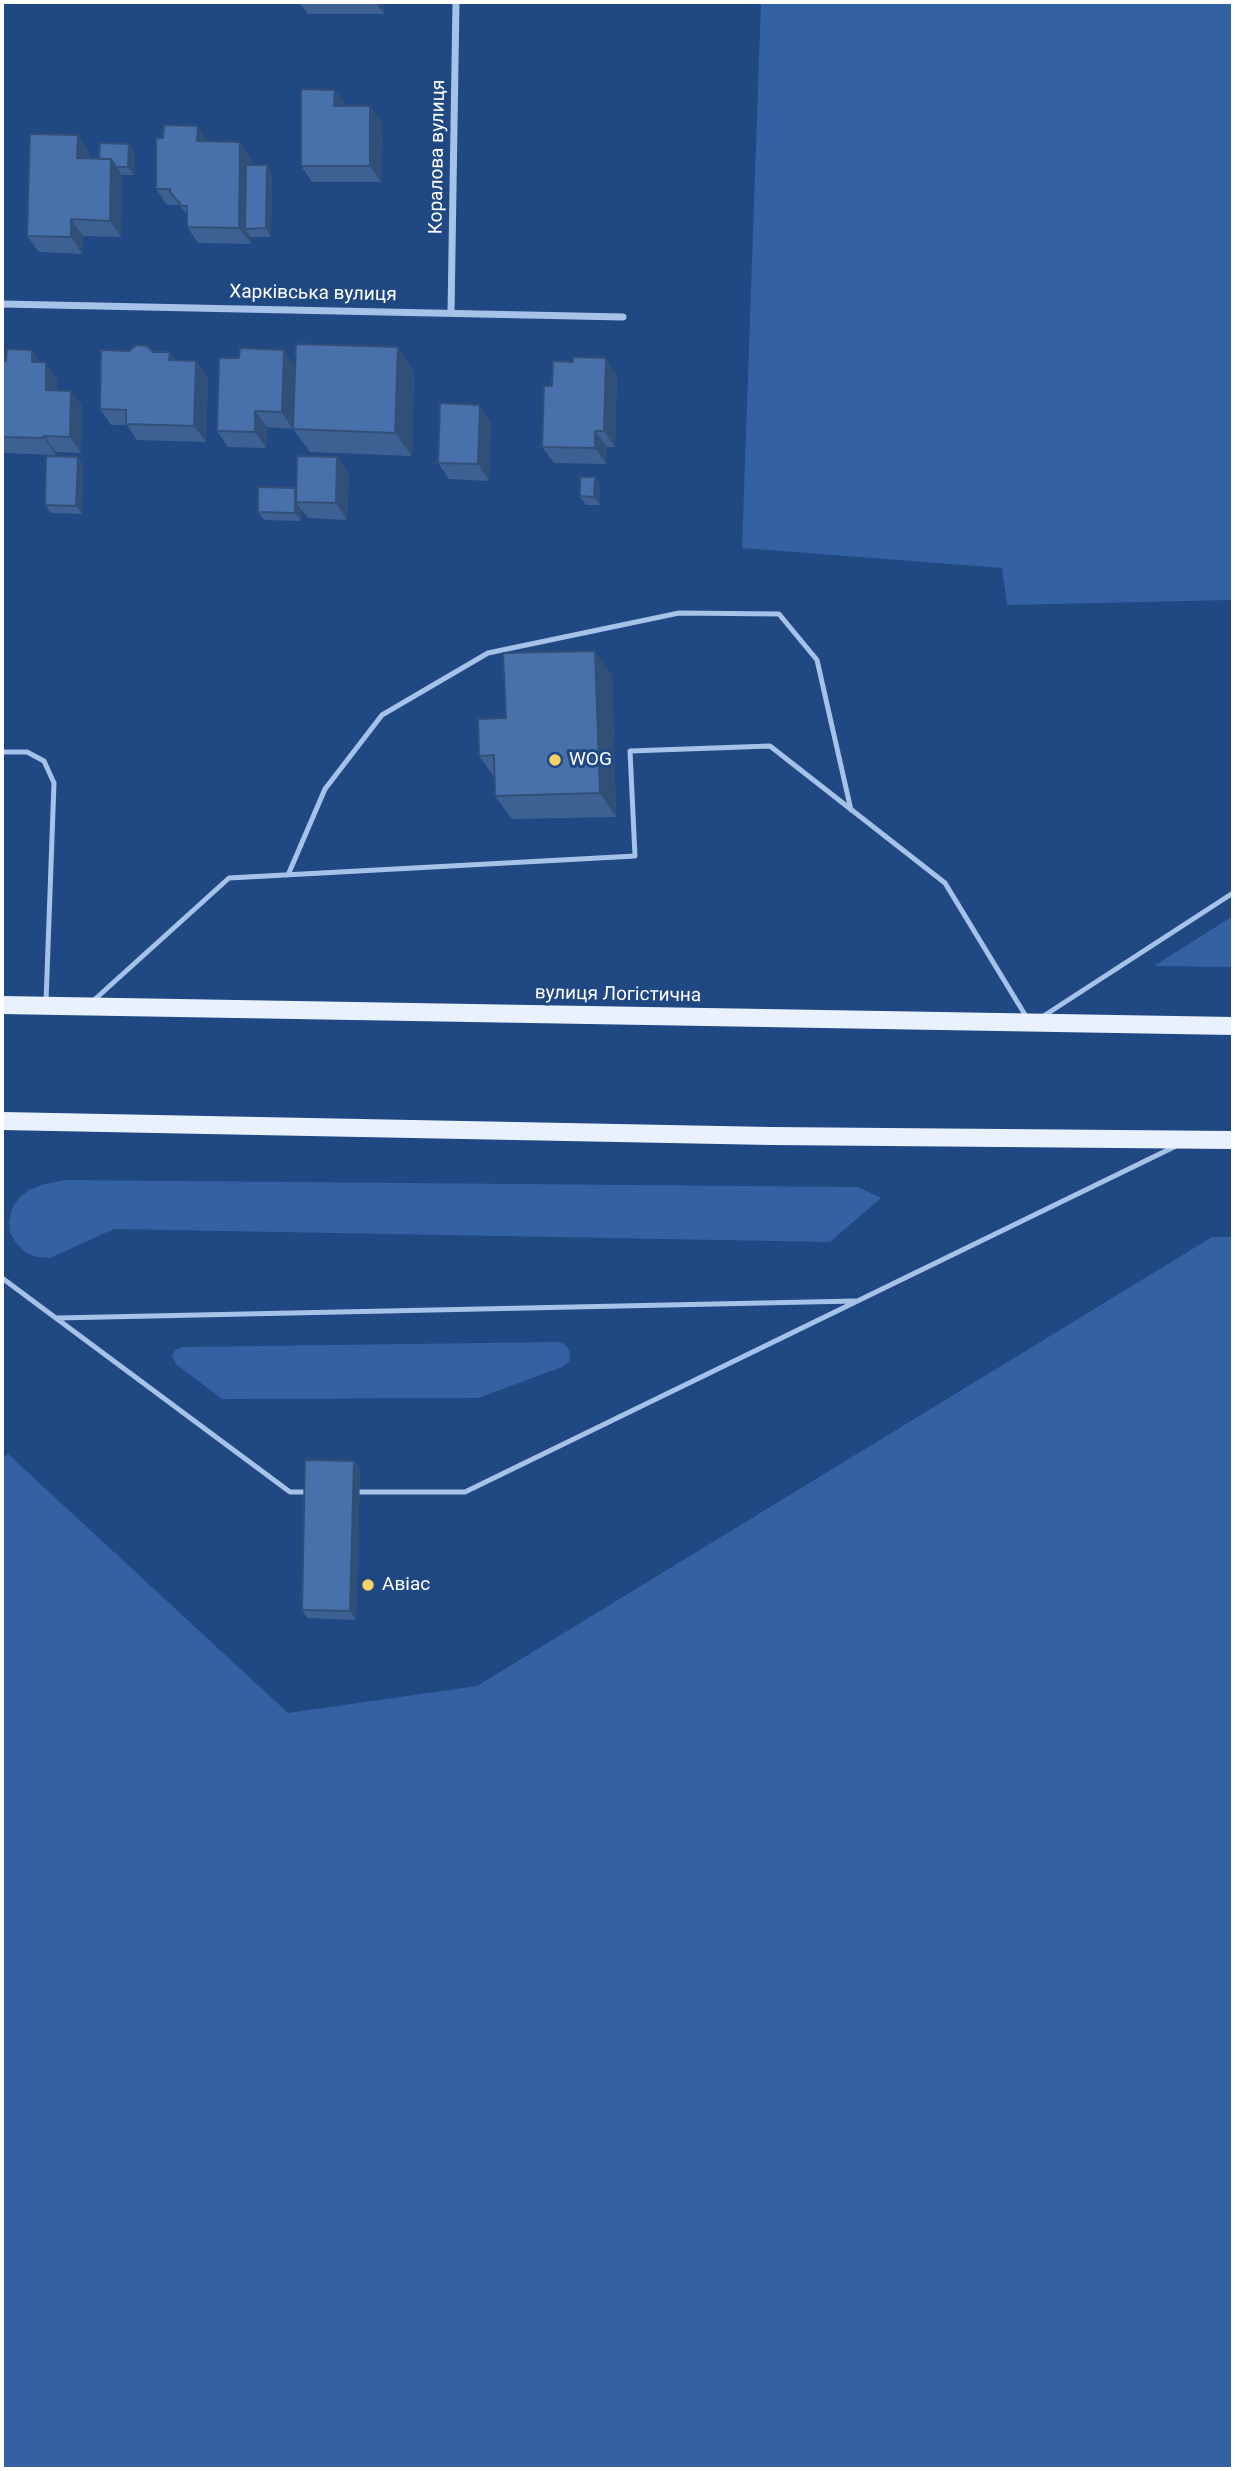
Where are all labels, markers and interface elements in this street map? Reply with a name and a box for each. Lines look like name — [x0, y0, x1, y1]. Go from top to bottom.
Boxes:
street label: Коралова вулиця — [425, 79, 451, 235]
street label: Харківська вулиця — [229, 281, 397, 307]
place label: WOG — [569, 749, 612, 771]
marker: WOG — [547, 752, 563, 768]
street label: вулиця Логістична — [535, 982, 701, 1008]
place label: Авіас — [382, 1574, 430, 1596]
marker: Авіас — [360, 1577, 376, 1593]

